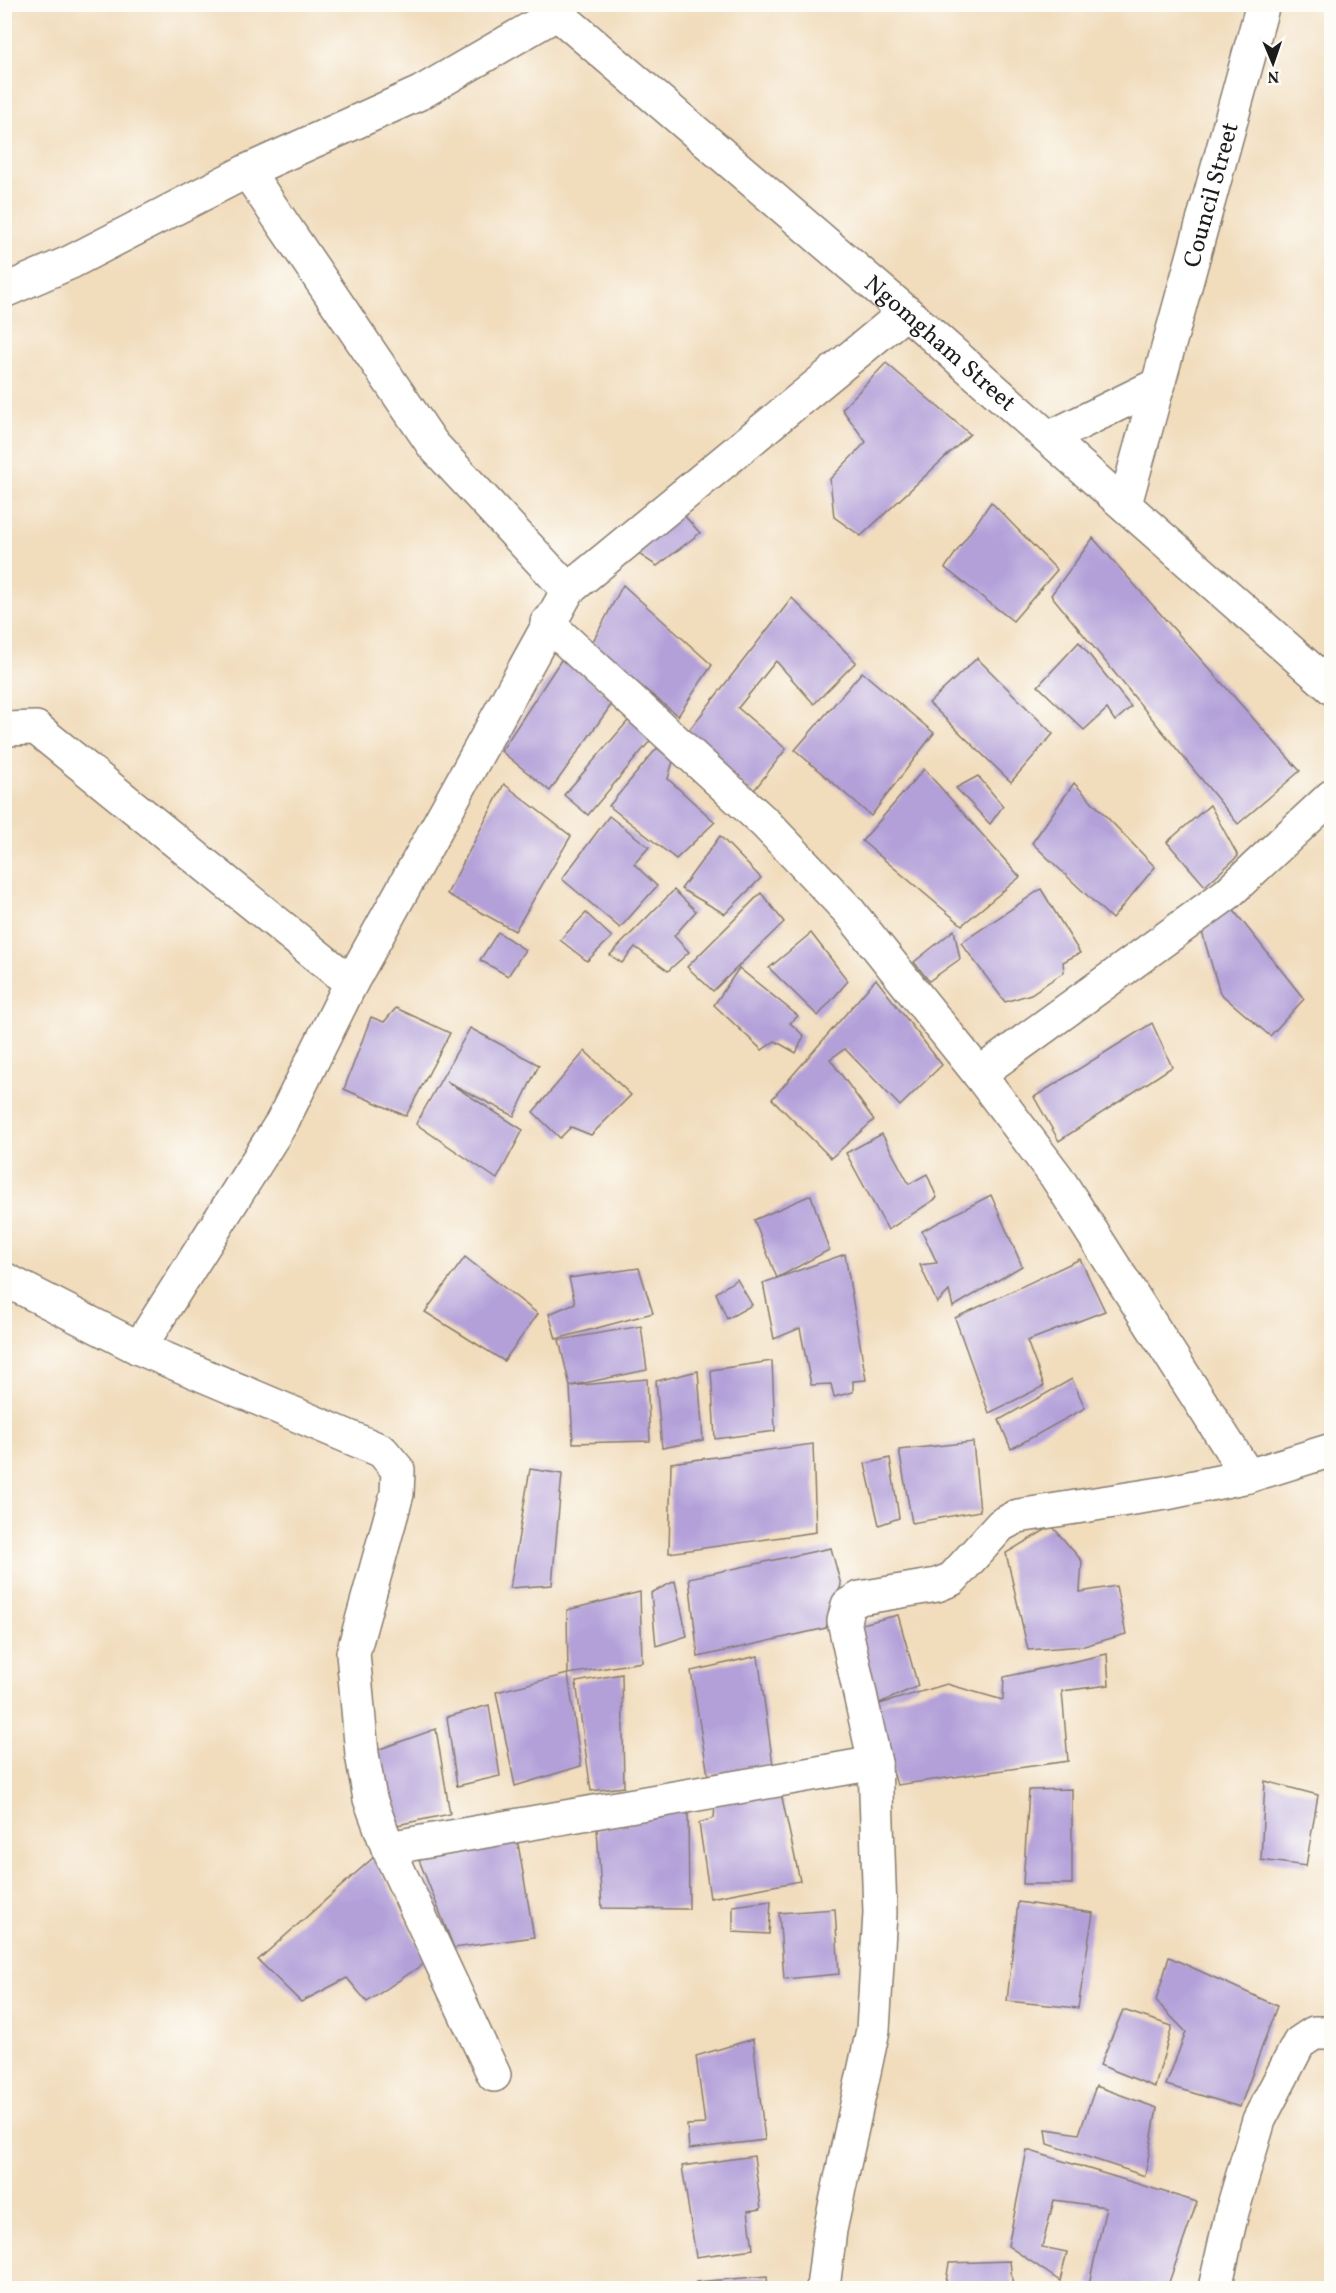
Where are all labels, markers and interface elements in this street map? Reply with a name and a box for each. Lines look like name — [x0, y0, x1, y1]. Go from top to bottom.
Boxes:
north arrow — [1243, 33, 1303, 93]
text: N — [1267, 65, 1280, 87]
street label: Council Street — [1176, 119, 1249, 272]
street label: Ngomgham Street — [856, 268, 1022, 420]

